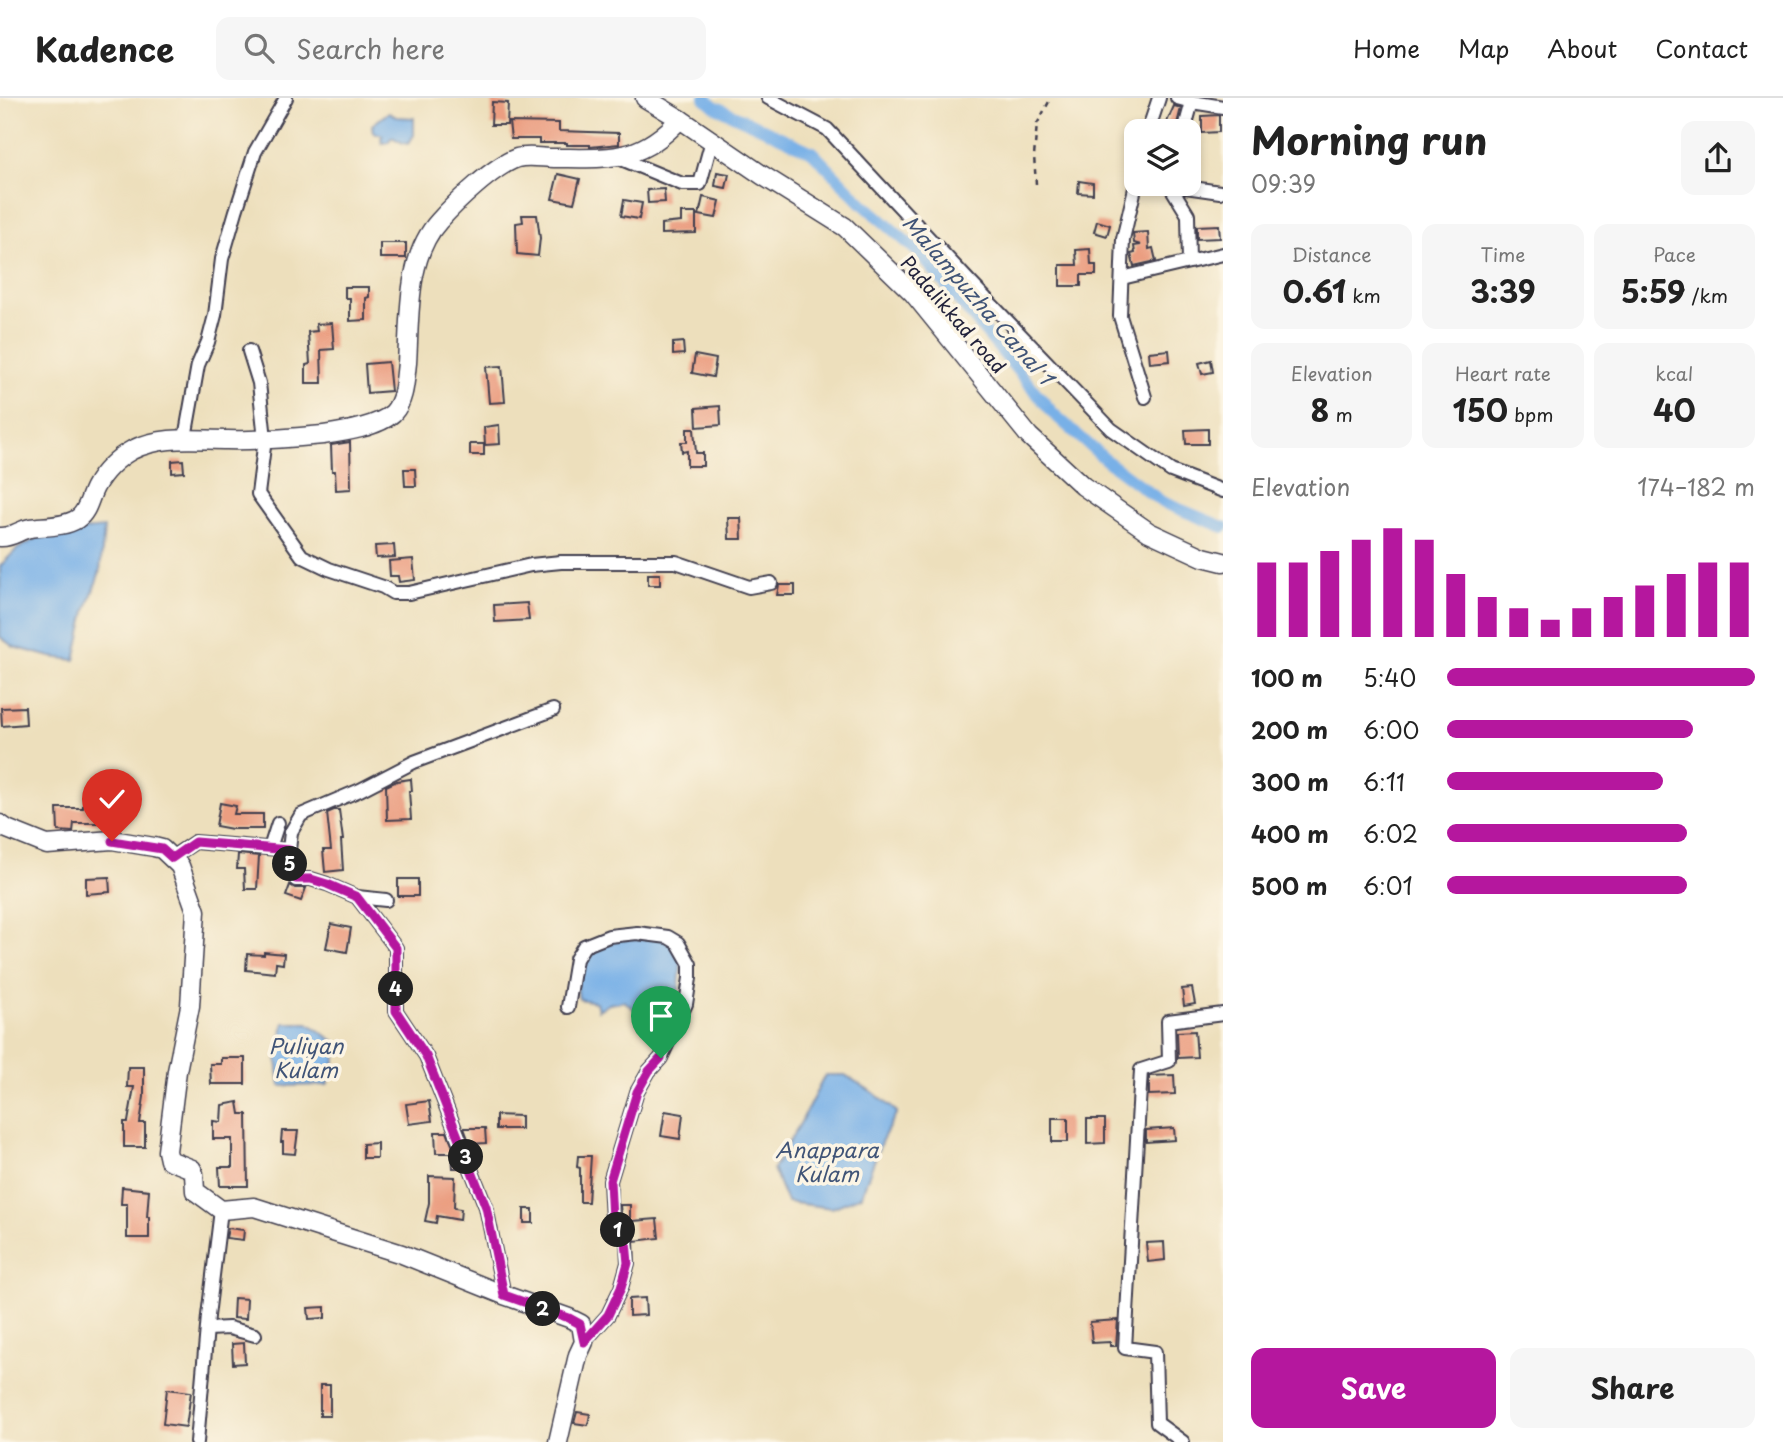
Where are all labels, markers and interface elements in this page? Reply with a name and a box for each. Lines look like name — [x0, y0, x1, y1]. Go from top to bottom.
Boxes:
search box — [216, 17, 706, 80]
text: Kadence — [35, 23, 174, 73]
icon: search — [240, 29, 278, 67]
text: Search here — [296, 29, 445, 68]
text: Home — [1353, 30, 1420, 66]
text: Map — [1458, 30, 1509, 66]
text: About — [1547, 30, 1617, 66]
text: Contact — [1655, 30, 1748, 66]
text: Morning run — [1251, 111, 1487, 168]
map controls — [1124, 119, 1201, 196]
button: layers — [1124, 119, 1201, 196]
button: share — [1681, 121, 1755, 195]
text: 09:39 — [1251, 166, 1316, 201]
water label: Malampuzha Canal 1 — [896, 207, 1064, 394]
text: Distance — [1292, 240, 1372, 268]
text: Time — [1481, 240, 1525, 268]
text: Pace — [1653, 240, 1696, 268]
street label: Padalikkad road — [895, 249, 1013, 379]
text: 0.61 — [1282, 268, 1346, 313]
text: 3:39 — [1470, 268, 1536, 313]
text: 5:59 — [1621, 268, 1685, 313]
text: km — [1346, 281, 1381, 309]
text: /km — [1685, 281, 1728, 309]
text: Elevation — [1291, 359, 1373, 387]
text: Heart rate — [1455, 359, 1551, 387]
text: kcal — [1655, 359, 1693, 387]
text: 8 — [1311, 387, 1329, 432]
text: 150 — [1452, 387, 1508, 432]
text: 40 — [1653, 387, 1696, 432]
text: m — [1329, 400, 1353, 428]
text: bpm — [1508, 400, 1554, 428]
text: Elevation — [1251, 469, 1350, 504]
text: 174–182 m — [1637, 469, 1755, 504]
text: 100 m — [1251, 660, 1323, 695]
text: 5:40 — [1363, 660, 1416, 695]
text: 200 m — [1251, 712, 1328, 747]
text: 6:00 — [1363, 712, 1419, 747]
text: 300 m — [1251, 764, 1329, 799]
text: 6:11 — [1363, 764, 1405, 799]
pin — [82, 769, 142, 841]
icon: check — [93, 780, 131, 818]
text: 400 m — [1251, 816, 1329, 851]
text: 6:02 — [1363, 816, 1418, 851]
pin: 5 — [272, 846, 308, 882]
text: 5 — [283, 849, 296, 877]
text: 500 m — [1251, 868, 1328, 903]
text: 6:01 — [1363, 868, 1413, 903]
pin: 4 — [378, 972, 414, 1006]
text: 4 — [389, 974, 402, 1002]
pin — [631, 986, 691, 1058]
icon: arrive — [642, 997, 680, 1035]
water label: Puliyan Kulam — [269, 1029, 345, 1085]
water label: Anappara Kulam — [775, 1133, 880, 1189]
pin: 3 — [448, 1140, 484, 1174]
text: 3 — [459, 1142, 472, 1170]
pin: 1 — [600, 1212, 636, 1248]
text: 1 — [613, 1215, 622, 1243]
pin: 2 — [526, 1292, 560, 1326]
text: 2 — [536, 1294, 549, 1322]
button: Save — [1251, 1348, 1496, 1428]
button: Share — [1510, 1348, 1755, 1428]

